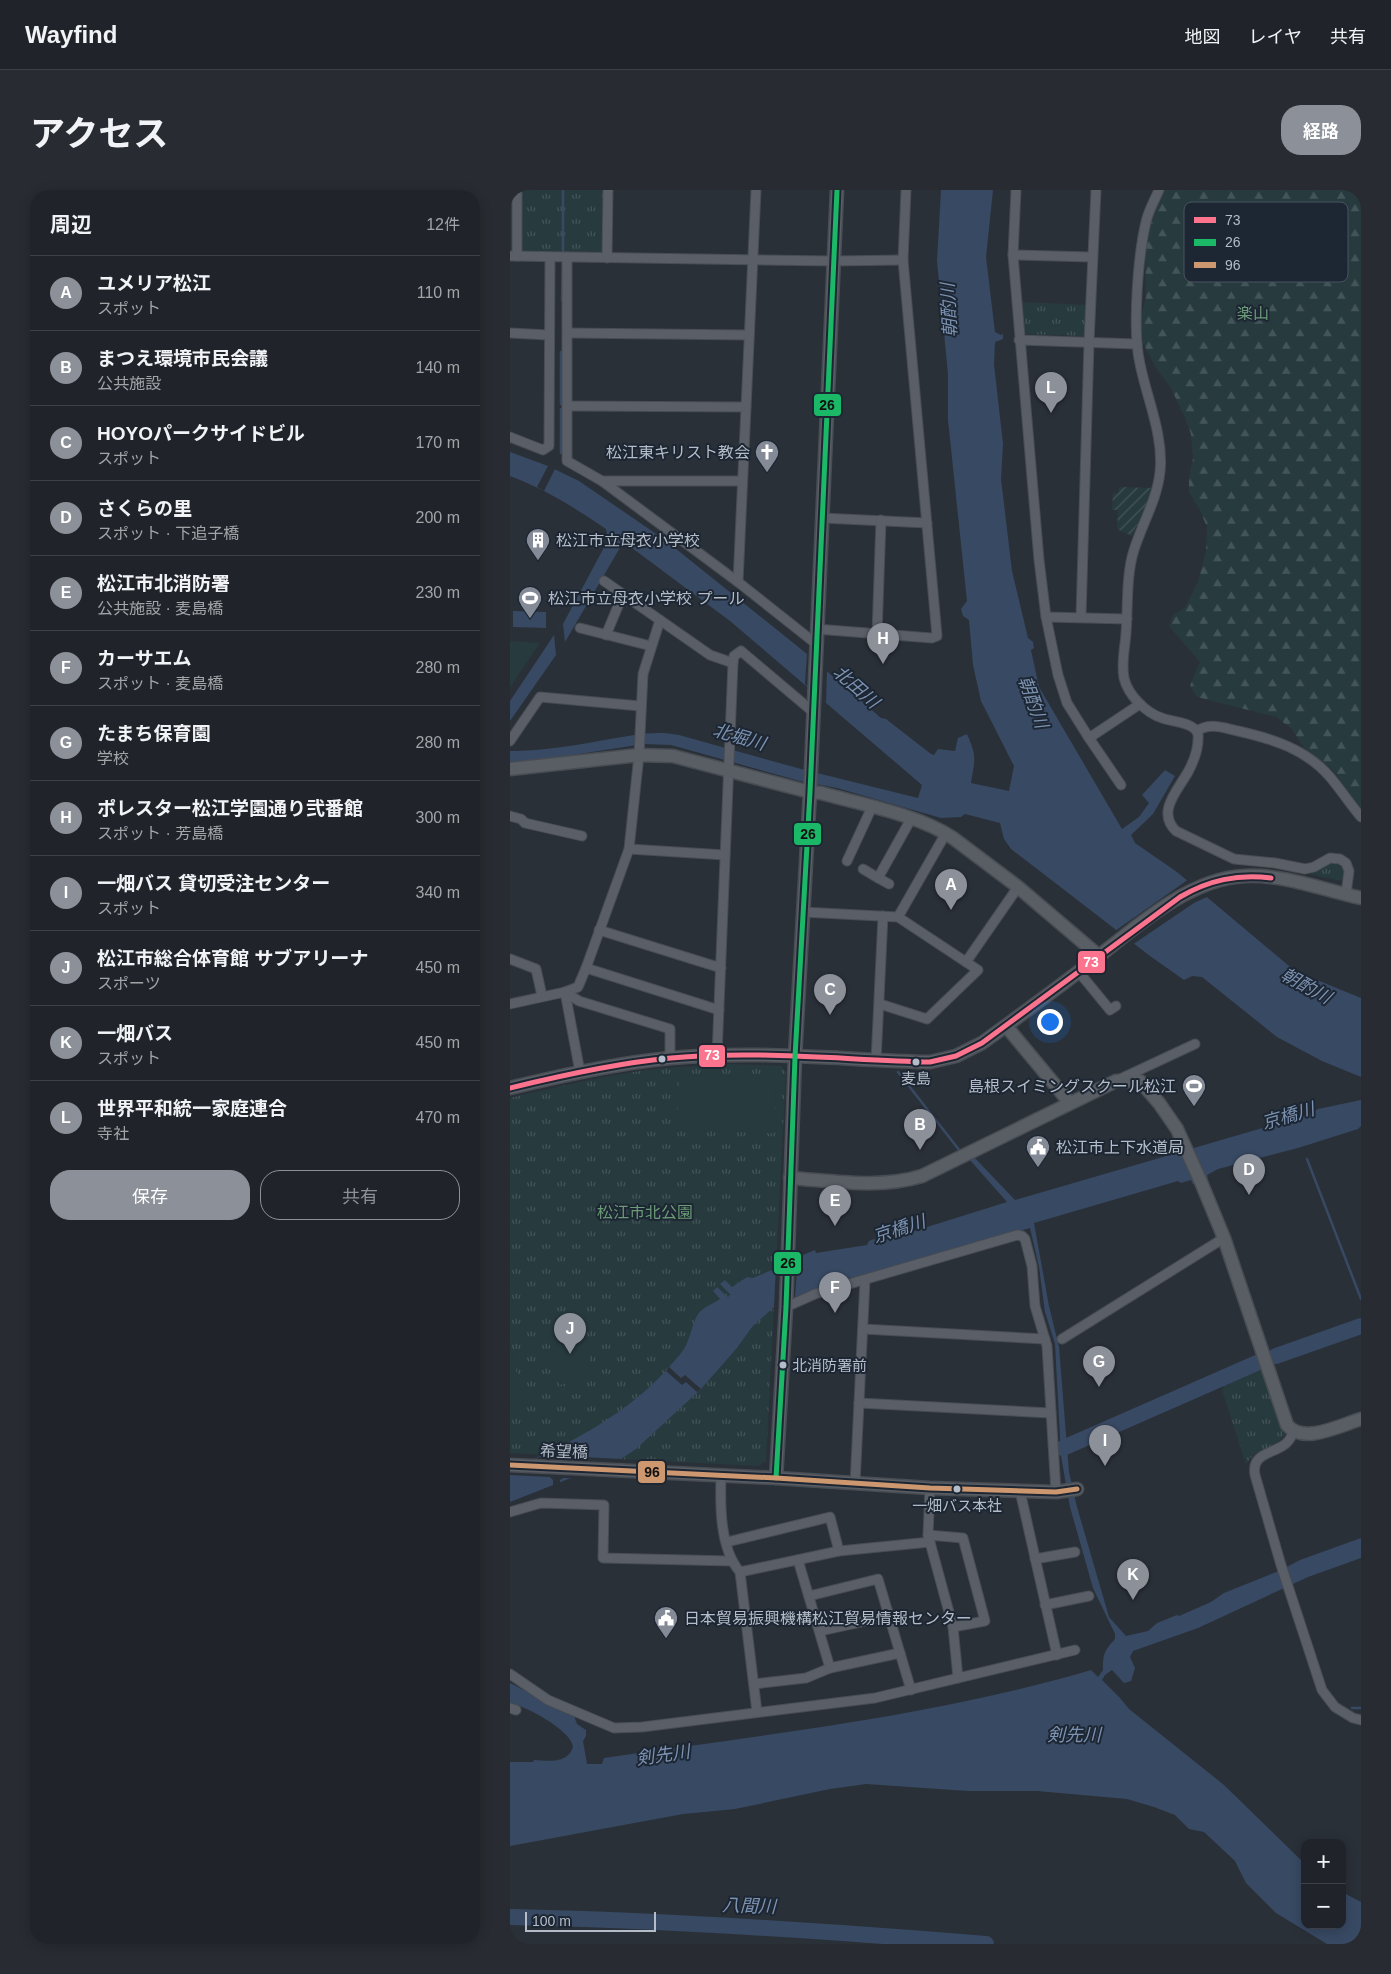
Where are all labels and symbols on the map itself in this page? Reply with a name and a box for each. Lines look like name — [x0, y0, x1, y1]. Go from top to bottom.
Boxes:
legend — [1184, 202, 1348, 282]
text: 73 — [1225, 212, 1241, 228]
text: 26 — [1225, 234, 1241, 250]
text: 96 — [1225, 257, 1241, 273]
water label: 朝酌川 — [937, 281, 960, 337]
park label: 楽山 — [1237, 305, 1269, 322]
pin: L — [1035, 372, 1067, 413]
line badge: 26 — [813, 393, 842, 417]
text: 26 — [819, 397, 835, 413]
church icon: 松江東キリスト教会 — [754, 439, 780, 473]
place label: 松江東キリスト教会 — [606, 444, 750, 461]
building icon: 松江市立母衣小学校 — [525, 527, 551, 561]
place label: 松江市立母衣小学校 — [556, 532, 700, 549]
sports icon: 松江市立母衣小学校 プール — [517, 585, 543, 619]
place label: 松江市立母衣小学校 プール — [548, 590, 744, 607]
pin: H — [867, 623, 899, 664]
water label: 北田川 — [829, 662, 884, 714]
water label: 朝酌川 — [1014, 673, 1052, 733]
water label: 北堀川 — [710, 720, 770, 755]
line badge: 26 — [793, 822, 822, 846]
text: 26 — [800, 826, 816, 842]
pin: A — [935, 869, 967, 910]
line badge: 73 — [1077, 950, 1106, 974]
text: 73 — [1083, 954, 1099, 970]
water label: 朝酌川 — [1278, 964, 1336, 1009]
pin: C — [814, 974, 846, 1015]
your location — [1037, 1009, 1063, 1035]
line badge: 73 — [698, 1044, 726, 1068]
text: 73 — [704, 1047, 720, 1063]
unlabelled marker — [657, 1054, 667, 1064]
marker: 麦島 — [911, 1057, 921, 1067]
place label: 麦島 — [901, 1070, 931, 1087]
sports icon: 島根スイミングスクール松江 — [1181, 1073, 1207, 1107]
place label: 島根スイミングスクール松江 — [968, 1078, 1176, 1095]
water label: 京橋川 — [1259, 1098, 1319, 1133]
pin: B — [904, 1109, 936, 1150]
public building icon: 松江市上下水道局 — [1025, 1134, 1051, 1168]
place label: 松江市上下水道局 — [1056, 1139, 1184, 1156]
pin: D — [1233, 1154, 1265, 1195]
pin: E — [819, 1185, 851, 1226]
park label: 松江市北公園 — [597, 1204, 693, 1221]
water label: 京橋川 — [870, 1211, 930, 1247]
line badge: 26 — [773, 1251, 802, 1275]
text: 26 — [780, 1255, 796, 1271]
pin: F — [819, 1272, 851, 1313]
pin: J — [554, 1313, 586, 1354]
pin: G — [1083, 1346, 1115, 1387]
place label: 北消防署前 — [792, 1357, 867, 1374]
marker: 北消防署前 — [778, 1360, 788, 1370]
pin: I — [1089, 1425, 1121, 1466]
street label: 希望橋 — [540, 1442, 588, 1461]
line badge: 96 — [637, 1460, 666, 1484]
text: 96 — [644, 1464, 660, 1480]
marker: 一畑バス本社 — [952, 1484, 962, 1494]
place label: 一畑バス本社 — [912, 1497, 1002, 1514]
pin: K — [1117, 1559, 1149, 1600]
public building icon: 日本貿易振興機構松江貿易情報センター — [653, 1605, 679, 1639]
place label: 日本貿易振興機構松江貿易情報センター — [684, 1610, 972, 1627]
water label: 剣先川 — [1047, 1725, 1103, 1745]
water label: 剣先川 — [635, 1741, 693, 1769]
water label: 八間川 — [722, 1895, 778, 1917]
scale bar — [525, 1909, 656, 1932]

